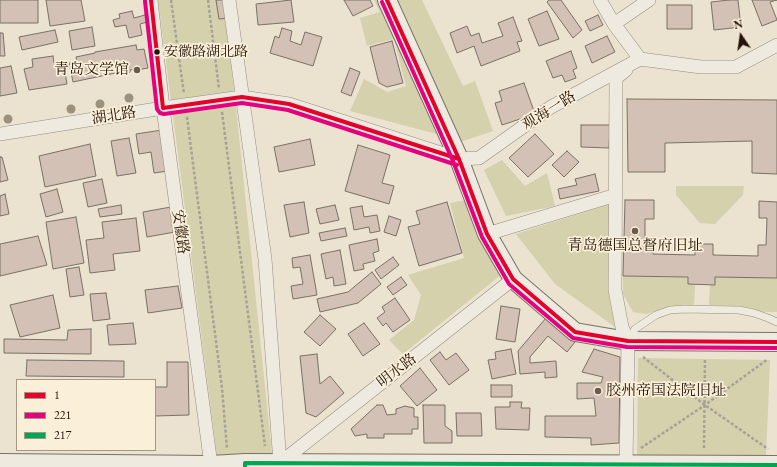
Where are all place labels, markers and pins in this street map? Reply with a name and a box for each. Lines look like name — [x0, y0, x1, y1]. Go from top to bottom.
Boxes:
place label: 安徽路湖北路 — [164, 44, 248, 60]
marker: 安徽路湖北路 — [152, 47, 162, 57]
place label: 青岛文学馆 — [54, 61, 129, 79]
marker: 青岛文学馆 — [132, 65, 142, 75]
marker: 青岛德国总督府旧址 — [630, 226, 640, 236]
place label: 青岛德国总督府旧址 — [568, 237, 702, 255]
place label: 胶州帝国法院旧址 — [606, 382, 726, 400]
marker: 胶州帝国法院旧址 — [593, 386, 603, 396]

